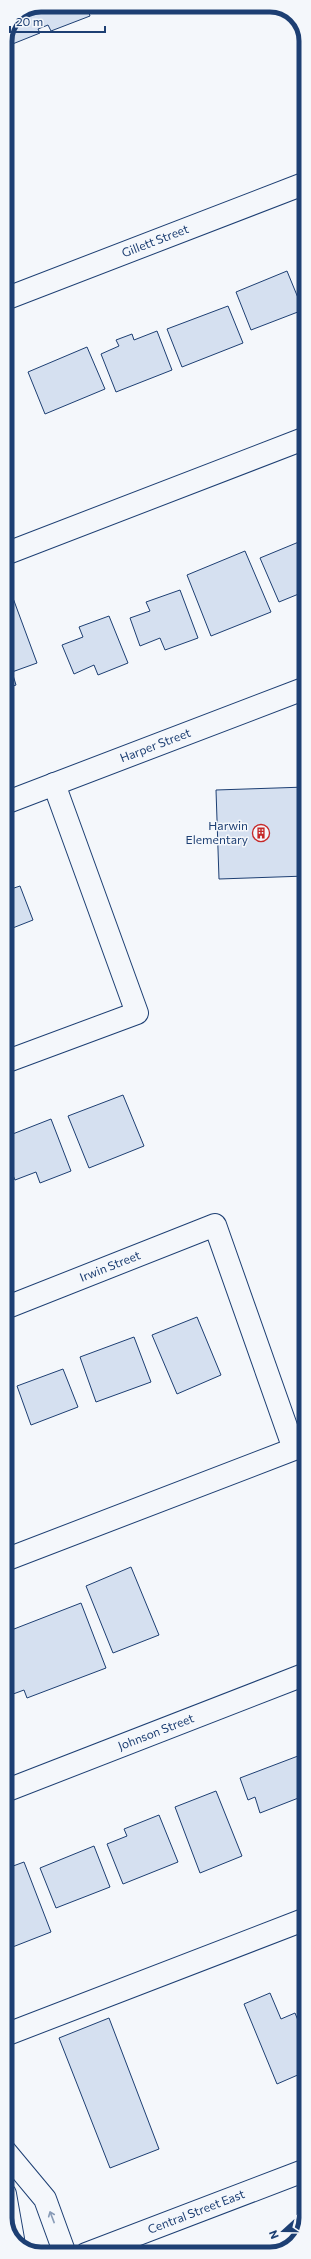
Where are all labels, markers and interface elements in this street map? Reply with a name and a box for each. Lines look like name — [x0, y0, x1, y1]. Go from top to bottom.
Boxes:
scale bar — [10, 8, 105, 34]
text: 20 m — [16, 14, 43, 28]
street label: Gillett Street — [120, 221, 190, 259]
street label: Harper Street — [118, 725, 192, 764]
place label: Harwin Elementary — [186, 818, 248, 846]
building icon: Harwin Elementary — [251, 823, 271, 843]
street label: Irwin Street — [77, 1247, 142, 1284]
street label: Johnson Street — [116, 1710, 196, 1753]
street label: Central Street East — [145, 2186, 246, 2236]
north arrow — [263, 2211, 303, 2251]
one-way arrow — [47, 2212, 55, 2224]
text: N — [266, 2229, 281, 2241]

